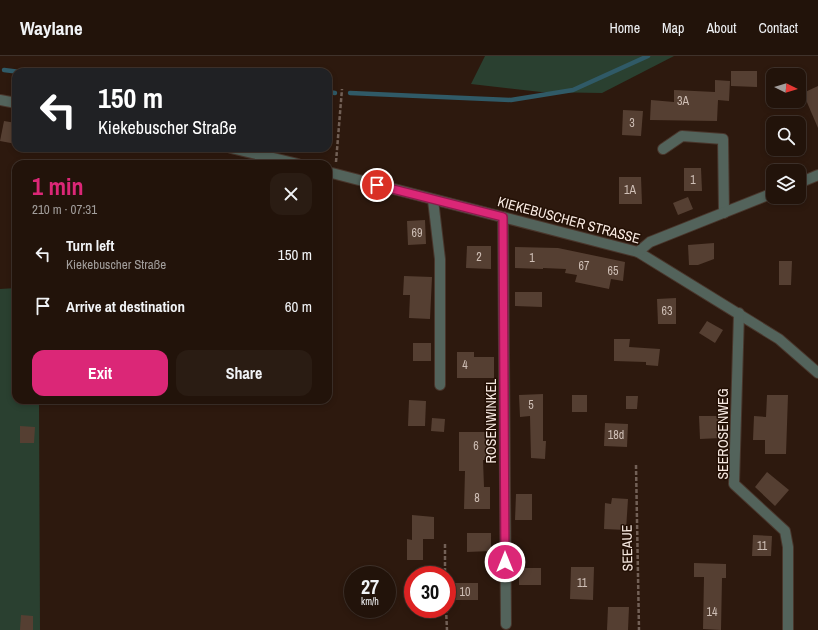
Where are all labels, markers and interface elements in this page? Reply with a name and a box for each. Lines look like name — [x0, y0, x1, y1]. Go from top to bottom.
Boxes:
text: Waylane — [20, 15, 83, 41]
text: Home — [609, 19, 640, 37]
text: Map — [662, 19, 684, 37]
text: About — [706, 19, 736, 37]
text: Contact — [758, 19, 798, 37]
north arrow — [766, 68, 806, 108]
map controls — [766, 68, 806, 204]
text: 150 m — [98, 79, 163, 117]
icon: left — [32, 84, 84, 136]
house number: 3A — [677, 93, 689, 109]
text: Kiekebuscher Straße — [98, 115, 237, 140]
house number: 3 — [629, 115, 635, 131]
button: search — [766, 116, 806, 156]
button: layers — [766, 164, 806, 204]
pin — [360, 168, 394, 202]
text: 1 min — [32, 170, 83, 202]
house number: 1 — [690, 172, 696, 188]
button: close — [270, 173, 312, 215]
icon: arrive — [366, 174, 388, 196]
house number: 1A — [624, 182, 636, 198]
street label: KIEKEBUSCHER STRASSE — [496, 192, 642, 248]
text: 210 m · 07:31 — [32, 201, 97, 218]
house number: 69 — [412, 225, 422, 241]
text: Turn left — [66, 235, 114, 256]
icon: left — [32, 243, 54, 265]
text: 150 m — [278, 244, 312, 265]
house number: 2 — [476, 249, 482, 265]
house number: 1 — [529, 250, 535, 266]
text: Kiekebuscher Straße — [66, 256, 166, 273]
house number: 67 — [579, 258, 590, 274]
house number: 65 — [608, 263, 619, 279]
icon: arrive — [32, 295, 54, 317]
text: Arrive at destination — [66, 296, 185, 317]
text: 60 m — [285, 296, 312, 317]
house number: 63 — [662, 303, 672, 319]
button: Exit — [32, 350, 168, 396]
button: Share — [176, 350, 312, 396]
house number: 4 — [462, 357, 468, 373]
street label: ROSENWINKEL — [482, 378, 500, 463]
street label: SEEROSENWEG — [714, 388, 732, 480]
house number: 5 — [528, 397, 534, 413]
house number: 18d — [608, 427, 624, 443]
house number: 6 — [473, 438, 479, 454]
house number: 8 — [474, 490, 480, 506]
street label: SEEAUE — [618, 525, 636, 571]
house number: 11 — [757, 538, 768, 554]
position arrow — [484, 541, 526, 583]
speed limit sign: 30 — [404, 566, 456, 618]
text: 27 — [361, 573, 379, 600]
house number: 11 — [577, 575, 588, 591]
house number: 10 — [460, 584, 470, 600]
text: km/h — [361, 595, 379, 608]
house number: 14 — [707, 604, 718, 620]

